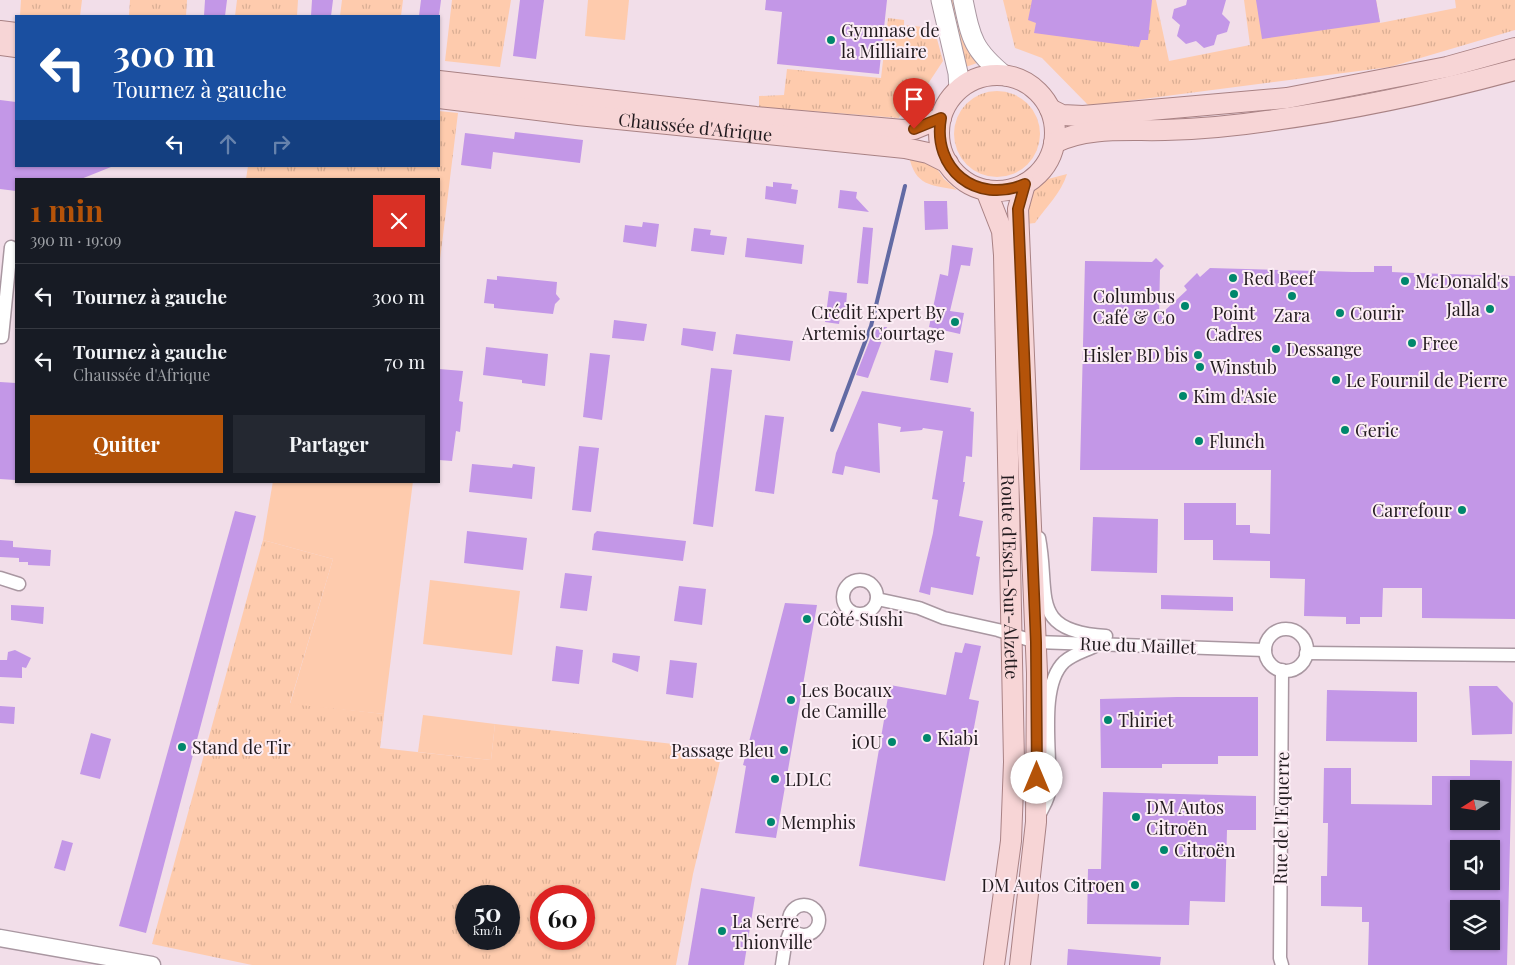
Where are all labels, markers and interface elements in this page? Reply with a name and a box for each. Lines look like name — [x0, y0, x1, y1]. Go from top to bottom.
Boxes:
place label: Gymnase de la Milliaire — [841, 18, 940, 63]
text: 300 m — [113, 29, 215, 76]
marker: Gymnase de la Milliaire — [825, 34, 837, 46]
icon: left — [30, 35, 95, 100]
text: Tournez à gauche — [113, 74, 287, 104]
pin — [893, 78, 935, 129]
icon: arrive — [900, 85, 928, 113]
street label: Chaussée d'Afrique — [617, 107, 773, 147]
icon: left — [161, 130, 189, 158]
icon: ahead — [214, 130, 242, 158]
icon: right — [267, 130, 295, 158]
text: 1 min — [30, 190, 104, 230]
button: close — [373, 195, 425, 247]
text: 390 m · 19:09 — [30, 229, 121, 250]
place label: Red Beef — [1243, 266, 1316, 290]
place label: McDonald's — [1415, 269, 1509, 293]
marker: Red Beef — [1227, 272, 1239, 284]
marker: McDonald's — [1399, 275, 1411, 287]
icon: left — [30, 282, 58, 310]
text: Tournez à gauche — [73, 283, 227, 309]
text: 300 m — [372, 283, 425, 309]
place label: Columbus Café & Co — [1093, 284, 1175, 329]
marker: Point Cadres — [1228, 288, 1240, 300]
marker: Zara — [1286, 290, 1298, 302]
place label: Jalla — [1445, 297, 1480, 321]
place label: Crédit Expert By Artemis Courtage — [801, 300, 945, 345]
marker: Columbus Café & Co — [1179, 300, 1191, 312]
place label: Point Cadres — [1206, 301, 1262, 346]
place label: Courir — [1350, 301, 1404, 325]
place label: Zara — [1274, 303, 1310, 327]
marker: Jalla — [1484, 303, 1496, 315]
marker: Courir — [1334, 307, 1346, 319]
marker: Crédit Expert By Artemis Courtage — [949, 316, 961, 328]
place label: Free — [1422, 331, 1458, 355]
place label: Dessange — [1286, 337, 1362, 361]
marker: Free — [1406, 337, 1418, 349]
text: Tournez à gauche — [73, 338, 227, 364]
place label: Hisler BD bis — [1083, 343, 1188, 367]
marker: Dessange — [1270, 343, 1282, 355]
icon: left — [30, 347, 58, 375]
text: 70 m — [384, 348, 425, 374]
marker: Hisler BD bis — [1192, 349, 1204, 361]
place label: Winstub — [1209, 355, 1277, 379]
marker: Winstub — [1194, 361, 1206, 373]
text: Chaussée d'Afrique — [73, 364, 210, 385]
place label: Le Fournil de Pierre — [1346, 368, 1508, 392]
marker: Le Fournil de Pierre — [1330, 374, 1342, 386]
place label: Kim d'Asie — [1193, 384, 1277, 408]
marker: Kim d'Asie — [1177, 390, 1189, 402]
button: Quitter — [30, 415, 223, 473]
button: Partager — [233, 415, 425, 473]
place label: Geric — [1355, 418, 1399, 442]
marker: Geric — [1339, 424, 1351, 436]
place label: Flunch — [1209, 429, 1265, 453]
marker: Flunch — [1193, 435, 1205, 447]
street label: Route d'Esch-Sur-Alzette — [996, 474, 1024, 680]
place label: Carrefour — [1372, 498, 1452, 522]
marker: Carrefour — [1456, 504, 1468, 516]
place label: Côté Sushi — [817, 607, 903, 631]
marker: Côté Sushi — [801, 613, 813, 625]
street label: Rue du Maillet — [1079, 631, 1197, 659]
place label: Les Bocaux de Camille — [801, 678, 892, 723]
marker: Les Bocaux de Camille — [785, 694, 797, 706]
place label: Thiriet — [1118, 708, 1174, 732]
marker: Thiriet — [1102, 714, 1114, 726]
place label: Kiabi — [937, 726, 978, 750]
place label: iOU — [851, 730, 882, 754]
marker: Kiabi — [921, 732, 933, 744]
place label: Stand de Tir — [192, 735, 291, 759]
marker: iOU — [886, 736, 898, 748]
place label: Passage Bleu — [671, 738, 775, 762]
marker: Stand de Tir — [176, 741, 188, 753]
marker: Passage Bleu — [778, 744, 790, 756]
position arrow — [1010, 751, 1062, 803]
street label: Rue de l'Equerre — [1268, 751, 1294, 885]
place label: LDLC — [785, 767, 831, 791]
marker: LDLC — [769, 773, 781, 785]
north arrow — [1450, 780, 1500, 830]
map controls — [1450, 780, 1500, 950]
place label: DM Autos Citroën — [1146, 795, 1224, 840]
place label: Memphis — [781, 810, 856, 834]
marker: DM Autos Citroën — [1130, 811, 1142, 823]
marker: Memphis — [765, 816, 777, 828]
place label: Citroën — [1174, 838, 1236, 862]
button: sound — [1450, 840, 1500, 890]
marker: Citroën — [1158, 844, 1170, 856]
place label: DM Autos Citroen — [981, 873, 1125, 897]
marker: DM Autos Citroen — [1129, 879, 1141, 891]
speed limit sign: 60 — [530, 885, 595, 950]
text: 50 — [474, 895, 501, 928]
button: layers — [1450, 900, 1500, 950]
place label: La Serre Thionville — [732, 909, 813, 954]
text: km/h — [473, 922, 502, 938]
marker: La Serre Thionville — [716, 925, 728, 937]

